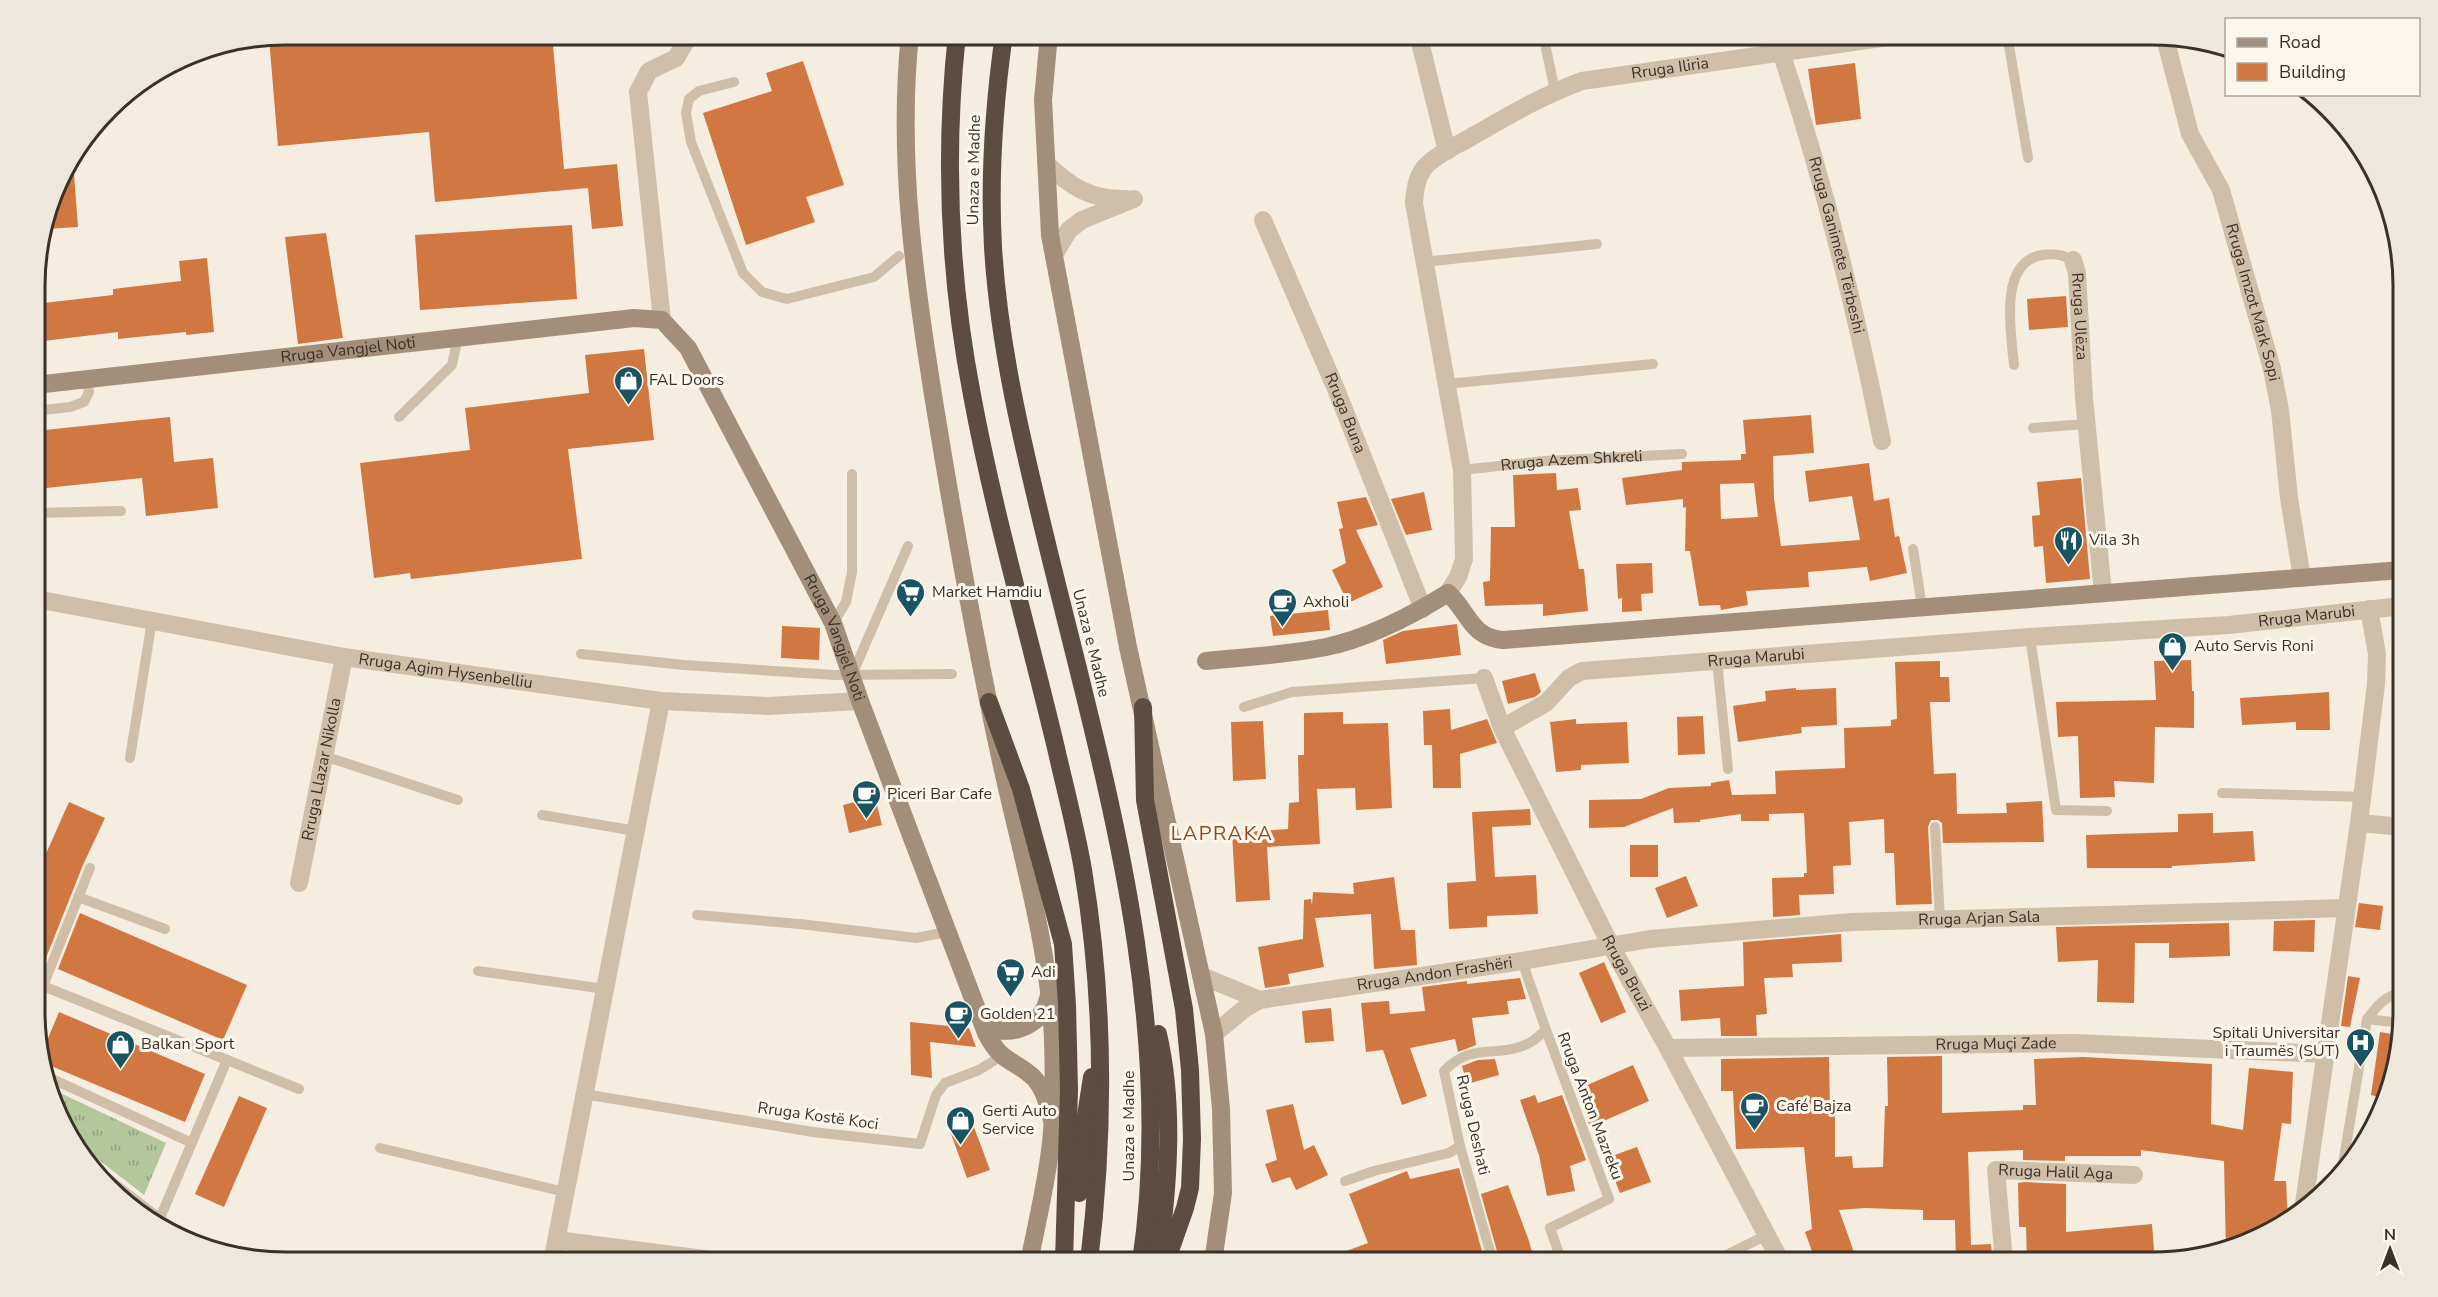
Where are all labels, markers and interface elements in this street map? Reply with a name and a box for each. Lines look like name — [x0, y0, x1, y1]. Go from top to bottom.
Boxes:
legend — [2225, 18, 2420, 96]
text: Road — [2279, 30, 2321, 54]
street label: Rruga Iliria — [1630, 52, 1710, 85]
text: Building — [2279, 60, 2346, 84]
street label: Unaza e Madhe — [962, 114, 986, 226]
street label: Rruga Ganimete Tërbeshi — [1803, 154, 1870, 336]
street label: Rruga Imzot Mark Sopi — [2220, 221, 2285, 383]
street label: Rruga Ulëza — [2066, 272, 2093, 361]
street label: Rruga Vangjel Noti — [279, 332, 417, 368]
shop icon: FAL Doors — [612, 364, 644, 406]
place label: FAL Doors — [649, 369, 724, 391]
street label: Rruga Buna — [1319, 369, 1371, 457]
street label: Rruga Azem Shkreli — [1499, 445, 1643, 477]
restaurant icon: Vila 3h — [2052, 524, 2084, 566]
place label: Vila 3h — [2088, 529, 2140, 551]
street label: Rruga Vangjel Noti — [798, 570, 870, 704]
supermarket icon: Market Hamdiu — [895, 576, 927, 618]
place label: Market Hamdiu — [932, 581, 1042, 603]
cafe icon: Axholi — [1266, 586, 1298, 628]
street label: Unaza e Madhe — [1067, 587, 1115, 699]
place label: Axholi — [1303, 591, 1349, 613]
street label: Rruga Marubi — [2257, 600, 2356, 633]
shop icon: Auto Servis Roni — [2157, 630, 2189, 672]
place label: Auto Servis Roni — [2194, 635, 2314, 657]
street label: Rruga Marubi — [1707, 643, 1806, 672]
street label: Rruga Agim Hysenbelliu — [357, 648, 534, 694]
street label: Rruga Llazar Nikolla — [297, 696, 347, 843]
cafe icon: Piceri Bar Cafe — [850, 778, 882, 820]
place label: Piceri Bar Cafe — [887, 783, 992, 805]
district label: LAPRAKA — [1171, 820, 1273, 847]
street label: Rruga Arjan Sala — [1918, 906, 2040, 931]
street label: Rruga Bruzi — [1596, 931, 1656, 1015]
street label: Rruga Andon Frashëri — [1355, 952, 1514, 996]
supermarket icon: Adi — [994, 956, 1026, 998]
place label: Adi — [1031, 961, 1056, 983]
cafe icon: Golden 21 — [943, 998, 975, 1040]
place label: Golden 21 — [980, 1003, 1055, 1025]
place label: Spitali Universitar i Traumës (SUT) — [2213, 1022, 2340, 1062]
hospital icon: Spitali Universitar i Traumës (SUT) — [2345, 1026, 2377, 1068]
shop icon: Balkan Sport — [104, 1028, 136, 1070]
street label: Rruga Anton Mazreku — [1552, 1029, 1628, 1183]
street label: Rruga Muçi Zade — [1935, 1032, 2057, 1056]
place label: Balkan Sport — [141, 1033, 235, 1055]
street label: Unaza e Madhe — [1118, 1071, 1140, 1181]
street label: Rruga Deshati — [1451, 1073, 1495, 1177]
cafe icon: Café Bajza — [1739, 1090, 1771, 1132]
place label: Café Bajza — [1776, 1095, 1852, 1117]
street label: Rruga Kostë Koci — [756, 1097, 880, 1135]
place label: Gerti Auto Service — [982, 1100, 1057, 1140]
shop icon: Gerti Auto Service — [945, 1104, 977, 1146]
street label: Rruga Halil Aga — [1998, 1159, 2113, 1185]
north arrow — [2360, 1219, 2420, 1279]
text: N — [2384, 1224, 2396, 1246]

